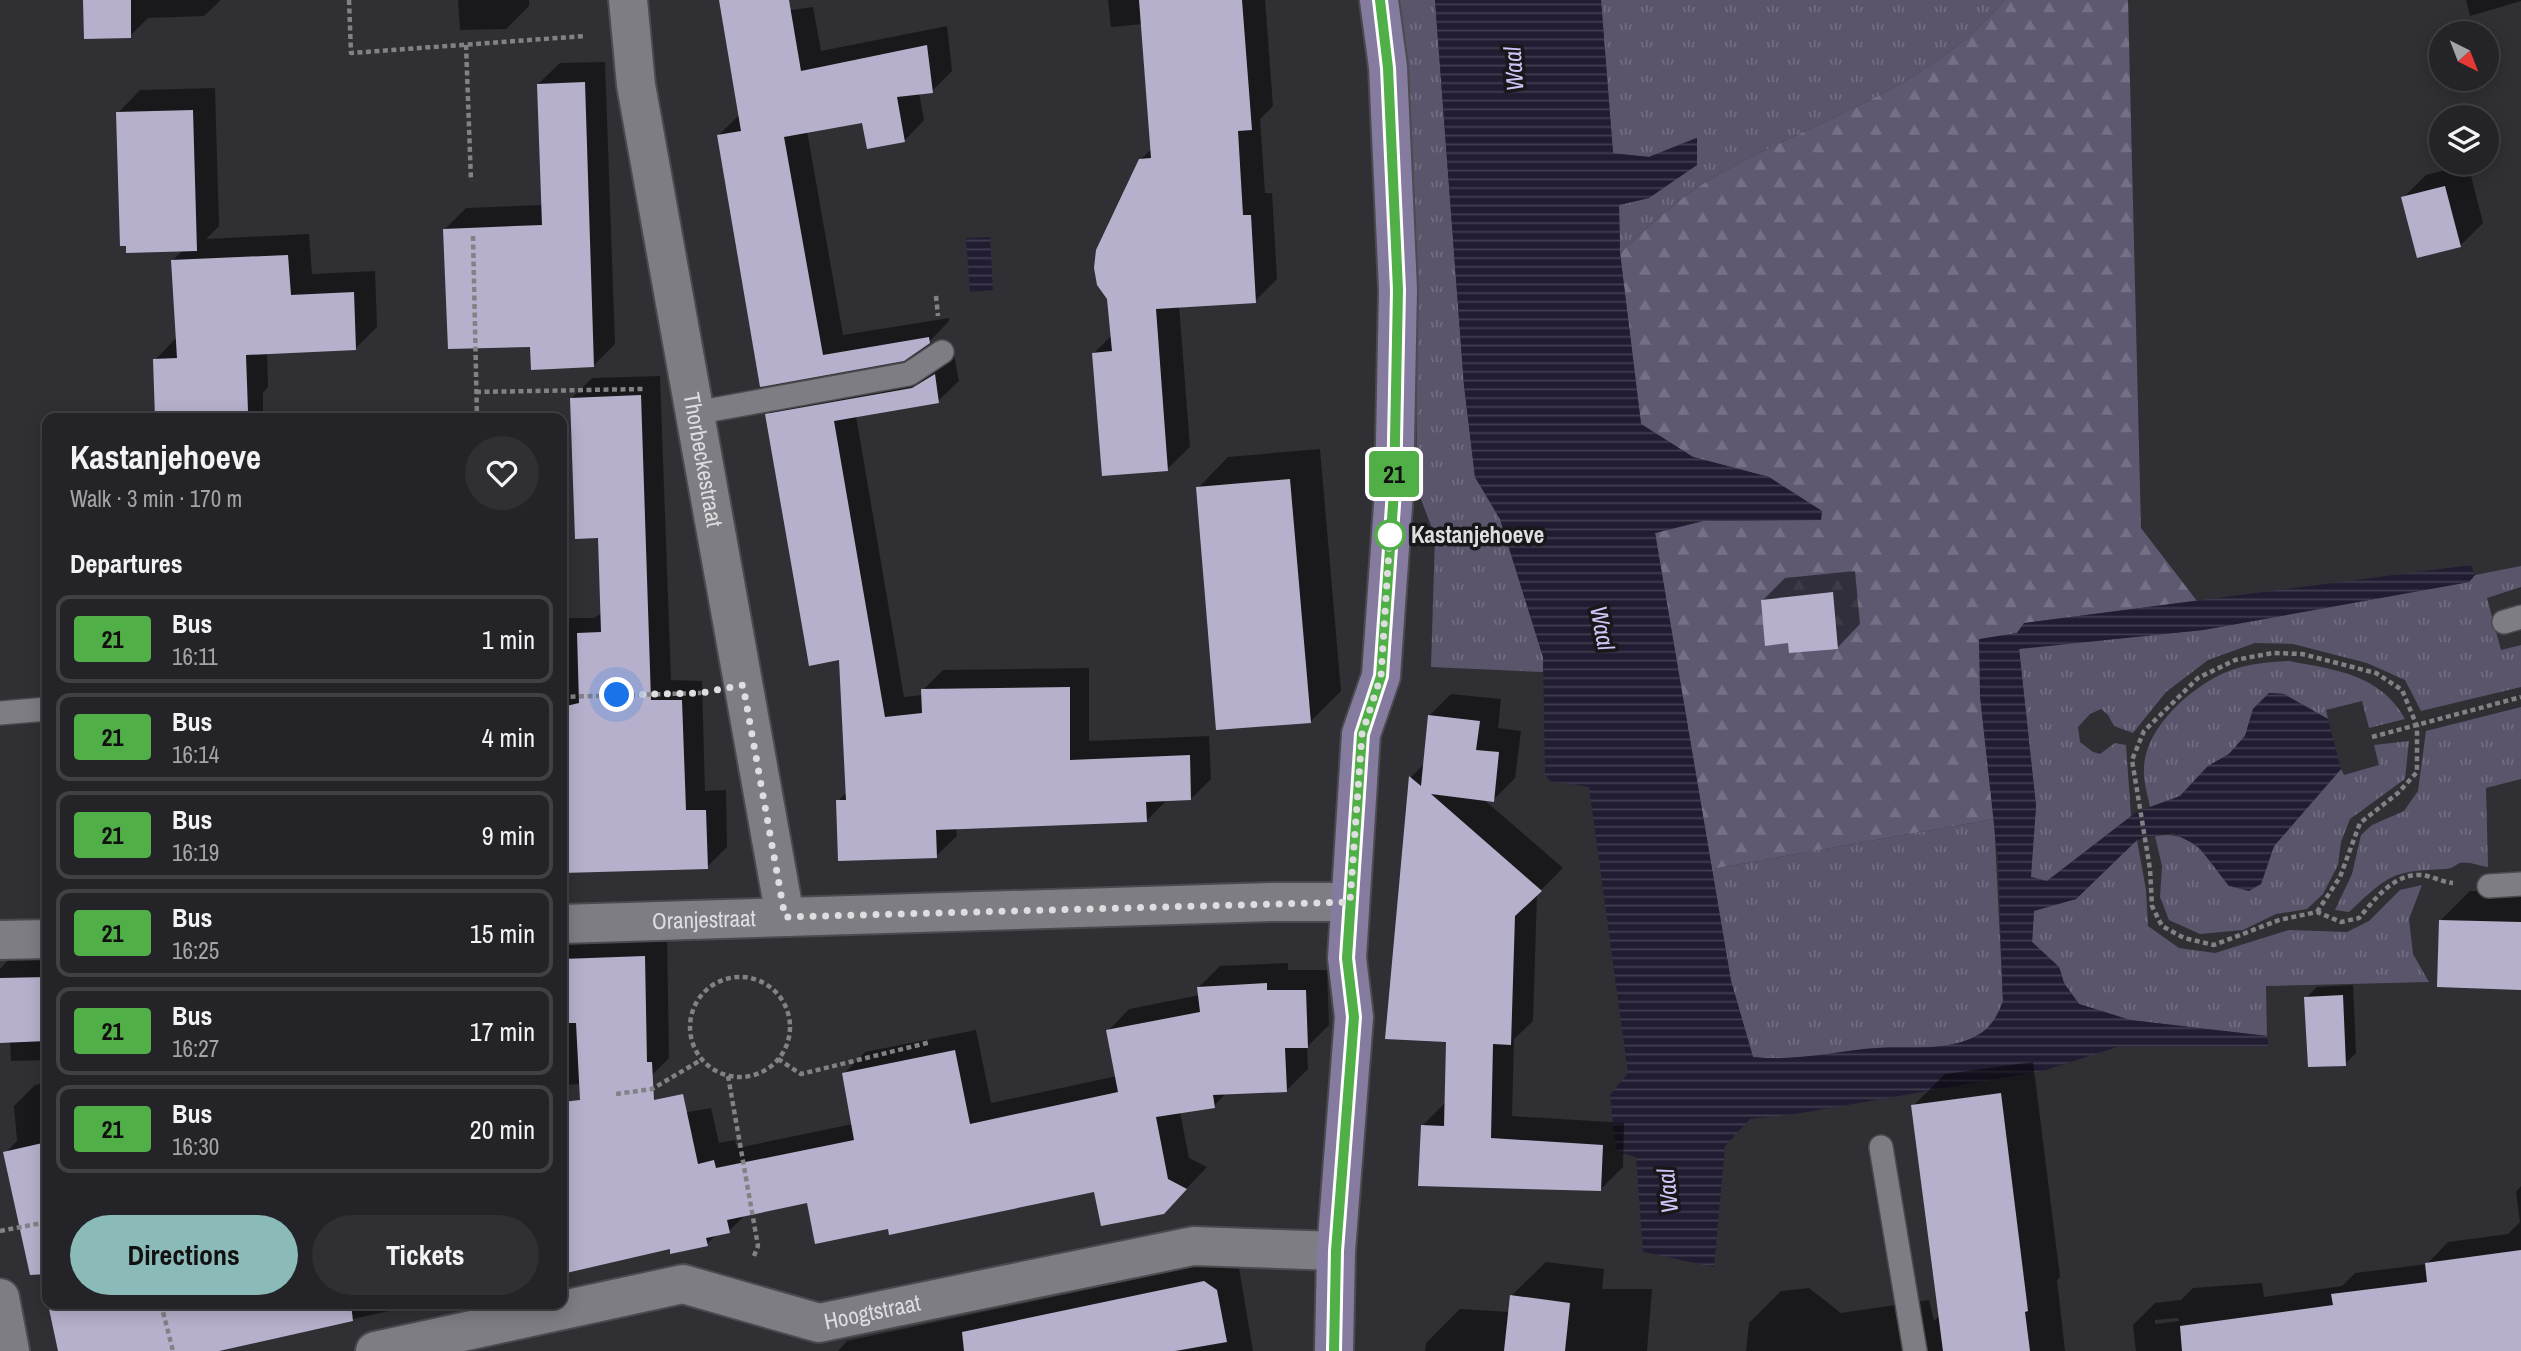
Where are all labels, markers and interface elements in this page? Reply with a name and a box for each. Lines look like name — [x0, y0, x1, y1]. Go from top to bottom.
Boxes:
north arrow — [2429, 21, 2499, 91]
map controls — [2429, 21, 2499, 175]
water label: Waal — [1495, 45, 1531, 92]
button: layers — [2429, 105, 2499, 175]
street label: Thorbeckestraat — [676, 390, 731, 529]
text: Kastanjehoeve — [70, 435, 261, 479]
button: heart — [465, 436, 539, 510]
line badge: 21 — [1362, 451, 1426, 497]
text: 21 — [1383, 458, 1405, 490]
text: Walk · 3 min · 170 m — [70, 483, 242, 514]
place label: Kastanjehoeve — [1411, 519, 1544, 550]
marker: Kastanjehoeve — [1375, 520, 1405, 550]
text: Departures — [70, 546, 183, 581]
water label: Waal — [1583, 603, 1623, 653]
text: Bus — [172, 606, 212, 641]
text: 1 min — [482, 622, 535, 657]
text: 21 — [102, 623, 123, 655]
text: 16:11 — [172, 641, 218, 672]
your location — [599, 677, 634, 712]
text: Bus — [172, 704, 212, 739]
text: 4 min — [482, 720, 535, 755]
text: 21 — [102, 721, 123, 753]
text: 16:14 — [172, 739, 219, 770]
text: Bus — [172, 802, 212, 837]
text: 9 min — [482, 818, 535, 853]
text: 21 — [102, 819, 123, 851]
text: 16:19 — [172, 837, 219, 868]
text: Bus — [172, 900, 212, 935]
street label: Oranjestraat — [652, 902, 756, 936]
text: 15 min — [470, 916, 535, 951]
text: 21 — [102, 917, 123, 949]
text: 16:25 — [172, 935, 219, 966]
text: Bus — [172, 998, 212, 1033]
text: 17 min — [470, 1014, 535, 1049]
text: 21 — [102, 1015, 123, 1047]
text: 16:27 — [172, 1033, 219, 1064]
text: Bus — [172, 1096, 212, 1131]
text: 20 min — [470, 1112, 535, 1147]
text: 21 — [102, 1113, 123, 1145]
text: 16:30 — [172, 1131, 219, 1162]
water label: Waal — [1649, 1167, 1685, 1215]
button: Directions — [70, 1215, 298, 1295]
button: Tickets — [312, 1215, 539, 1295]
street label: Hoogtstraat — [821, 1287, 923, 1337]

